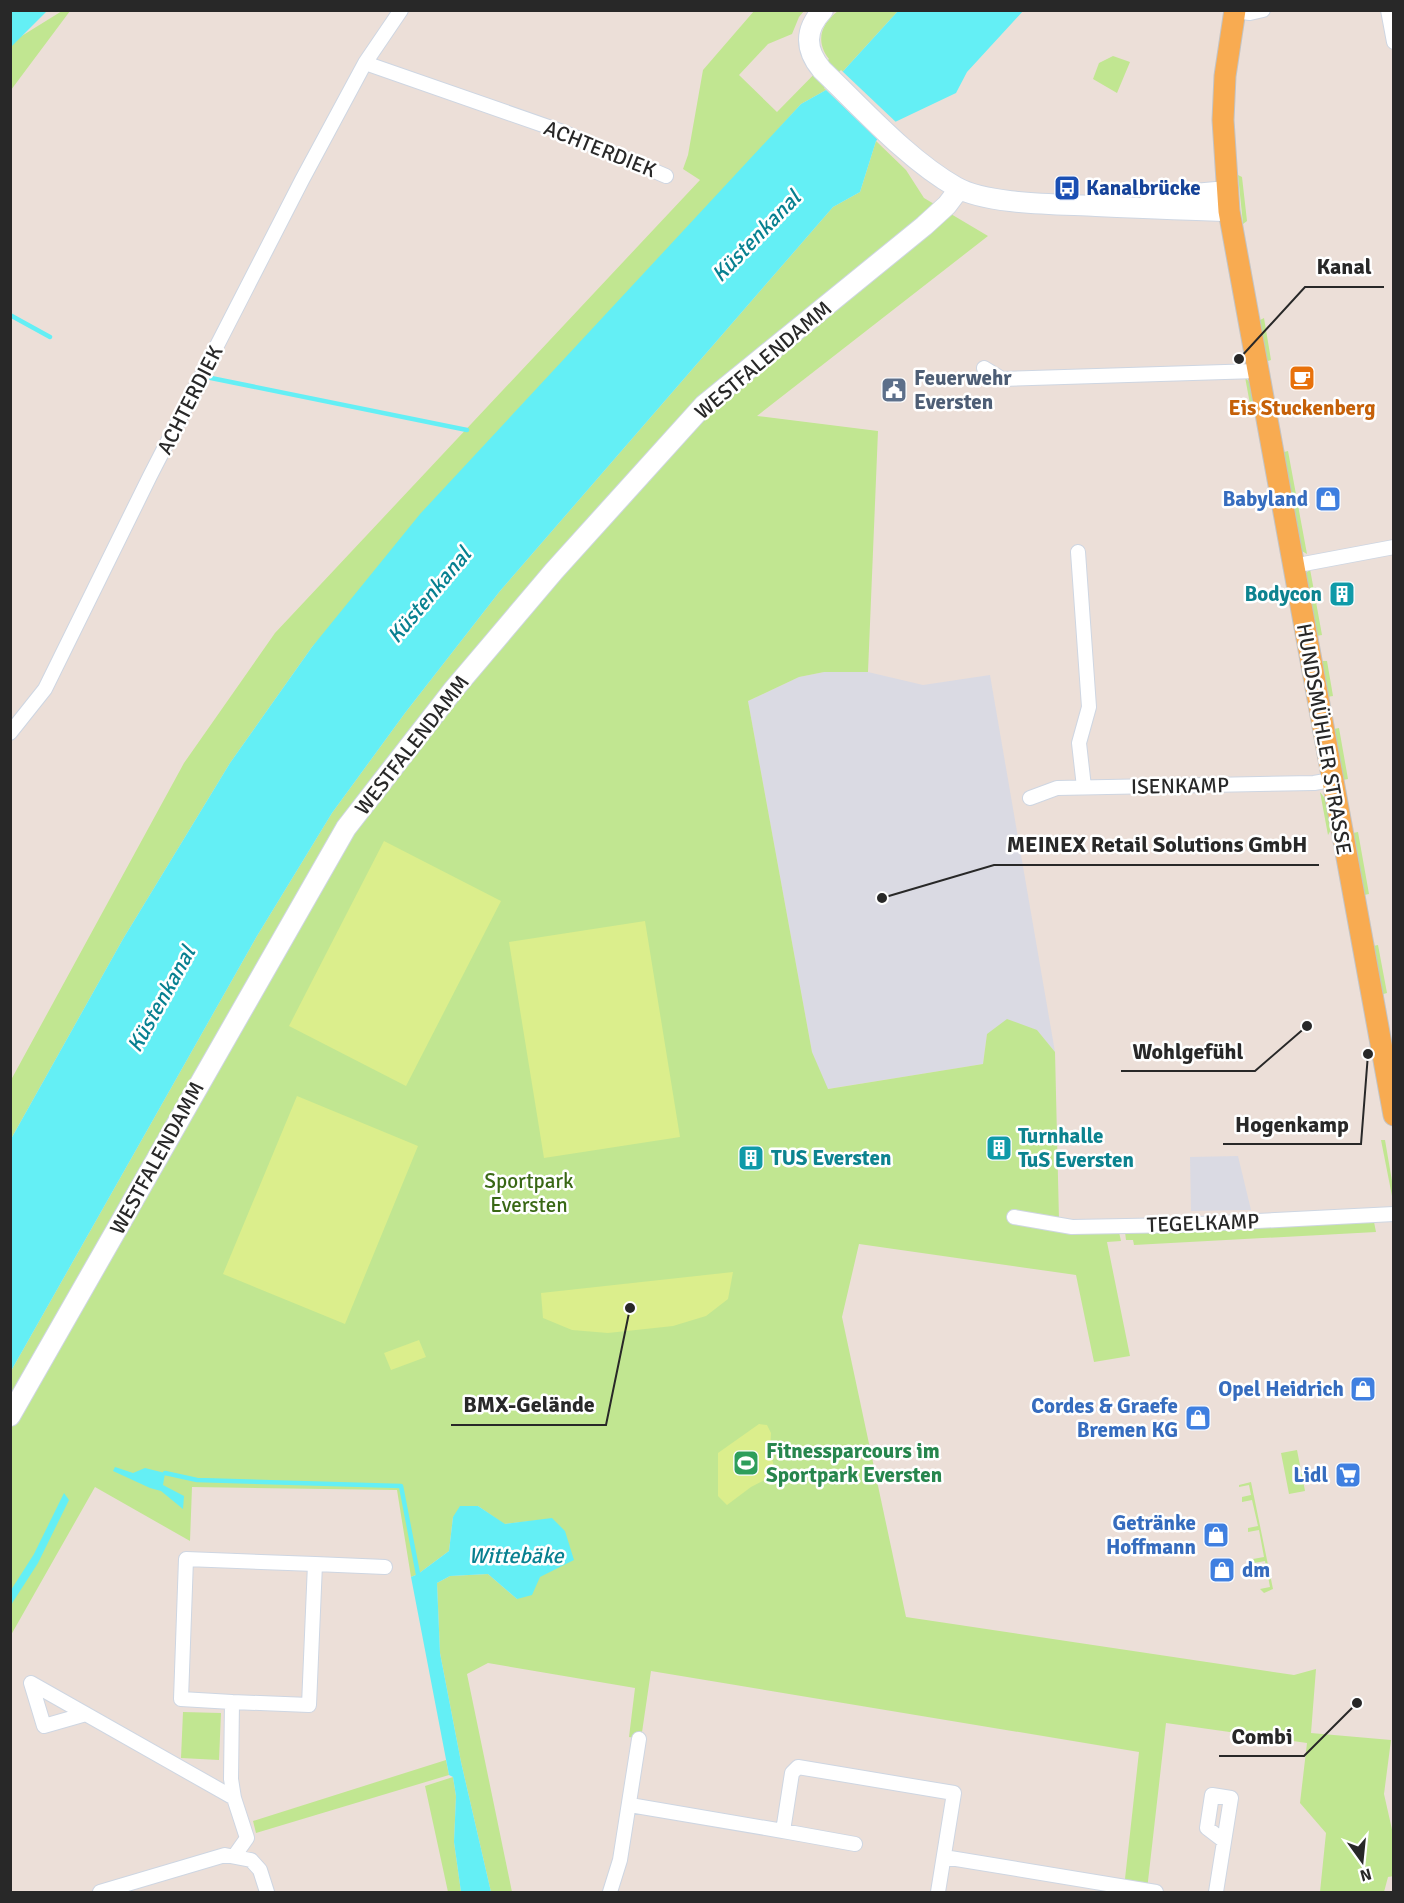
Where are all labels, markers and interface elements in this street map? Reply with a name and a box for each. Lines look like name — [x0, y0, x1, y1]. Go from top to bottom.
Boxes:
street label: ACHTERDIEK — [540, 115, 660, 183]
bus stop icon: Kanalbrücke — [1052, 173, 1082, 203]
place label: Kanalbrücke — [1086, 175, 1201, 201]
water label: Küstenkanal — [706, 184, 807, 287]
callout: Kanal — [1305, 247, 1384, 287]
text: Kanal — [1316, 253, 1372, 280]
street label: WESTFALENDAMM — [689, 295, 837, 425]
street label: ACHTERDIEK — [152, 341, 229, 459]
cafe icon: Eis Stuckenberg — [1287, 363, 1317, 393]
place label: Feuerwehr Eversten — [914, 365, 1012, 415]
public building icon: Feuerwehr Eversten — [879, 375, 909, 405]
place label: Eis Stuckenberg — [1229, 395, 1375, 421]
shop icon: Babyland — [1313, 484, 1343, 514]
place label: Babyland — [1222, 486, 1308, 512]
water label: Küstenkanal — [381, 540, 478, 648]
building icon: Bodycon — [1327, 579, 1357, 609]
place label: Bodycon — [1244, 581, 1322, 607]
street label: HUNDSMÜHLER STRASSE — [1291, 621, 1357, 857]
street label: WESTFALENDAMM — [349, 670, 475, 820]
street label: ISENKAMP — [1131, 772, 1229, 800]
callout: MEINEX Retail Solutions GmbH — [994, 825, 1319, 865]
text: MEINEX Retail Solutions GmbH — [1007, 831, 1307, 858]
water label: Küstenkanal — [121, 940, 202, 1057]
callout: Wohlgefühl — [1121, 1031, 1255, 1071]
text: Wohlgefühl — [1133, 1038, 1244, 1065]
street label: WESTFALENDAMM — [104, 1077, 210, 1239]
callout: Hogenkamp — [1223, 1104, 1361, 1144]
text: Hogenkamp — [1235, 1111, 1349, 1138]
place label: Turnhalle TuS Eversten — [1018, 1123, 1134, 1173]
building icon: Turnhalle TuS Eversten — [984, 1133, 1014, 1163]
building icon: TUS Eversten — [736, 1143, 766, 1173]
place label: TUS Eversten — [771, 1145, 891, 1171]
park label: Sportpark Eversten — [484, 1168, 574, 1218]
street label: TEGELKAMP — [1146, 1208, 1260, 1238]
shop icon: Opel Heidrich — [1348, 1374, 1378, 1404]
place label: Opel Heidrich — [1218, 1376, 1344, 1402]
callout: BMX-Gelände — [451, 1385, 606, 1425]
text: BMX-Gelände — [463, 1391, 595, 1418]
place label: Cordes & Graefe Bremen KG — [1031, 1393, 1178, 1443]
shop icon: Cordes & Graefe Bremen KG — [1183, 1403, 1213, 1433]
place label: Fitnessparcours im Sportpark Eversten — [766, 1438, 942, 1488]
sports icon: Fitnessparcours im Sportpark Eversten — [731, 1448, 761, 1478]
supermarket icon: Lidl — [1333, 1460, 1363, 1490]
place label: Lidl — [1293, 1462, 1328, 1488]
place label: Getränke Hoffmann — [1106, 1510, 1196, 1560]
shop icon: Getränke Hoffmann — [1201, 1520, 1231, 1550]
water label: Wittebäke — [468, 1542, 565, 1569]
shop icon: dm — [1207, 1555, 1237, 1585]
place label: dm — [1242, 1557, 1270, 1583]
callout: Combi — [1219, 1716, 1304, 1756]
text: Combi — [1232, 1723, 1292, 1750]
north arrow — [1332, 1831, 1392, 1891]
text: N — [1358, 1863, 1374, 1886]

